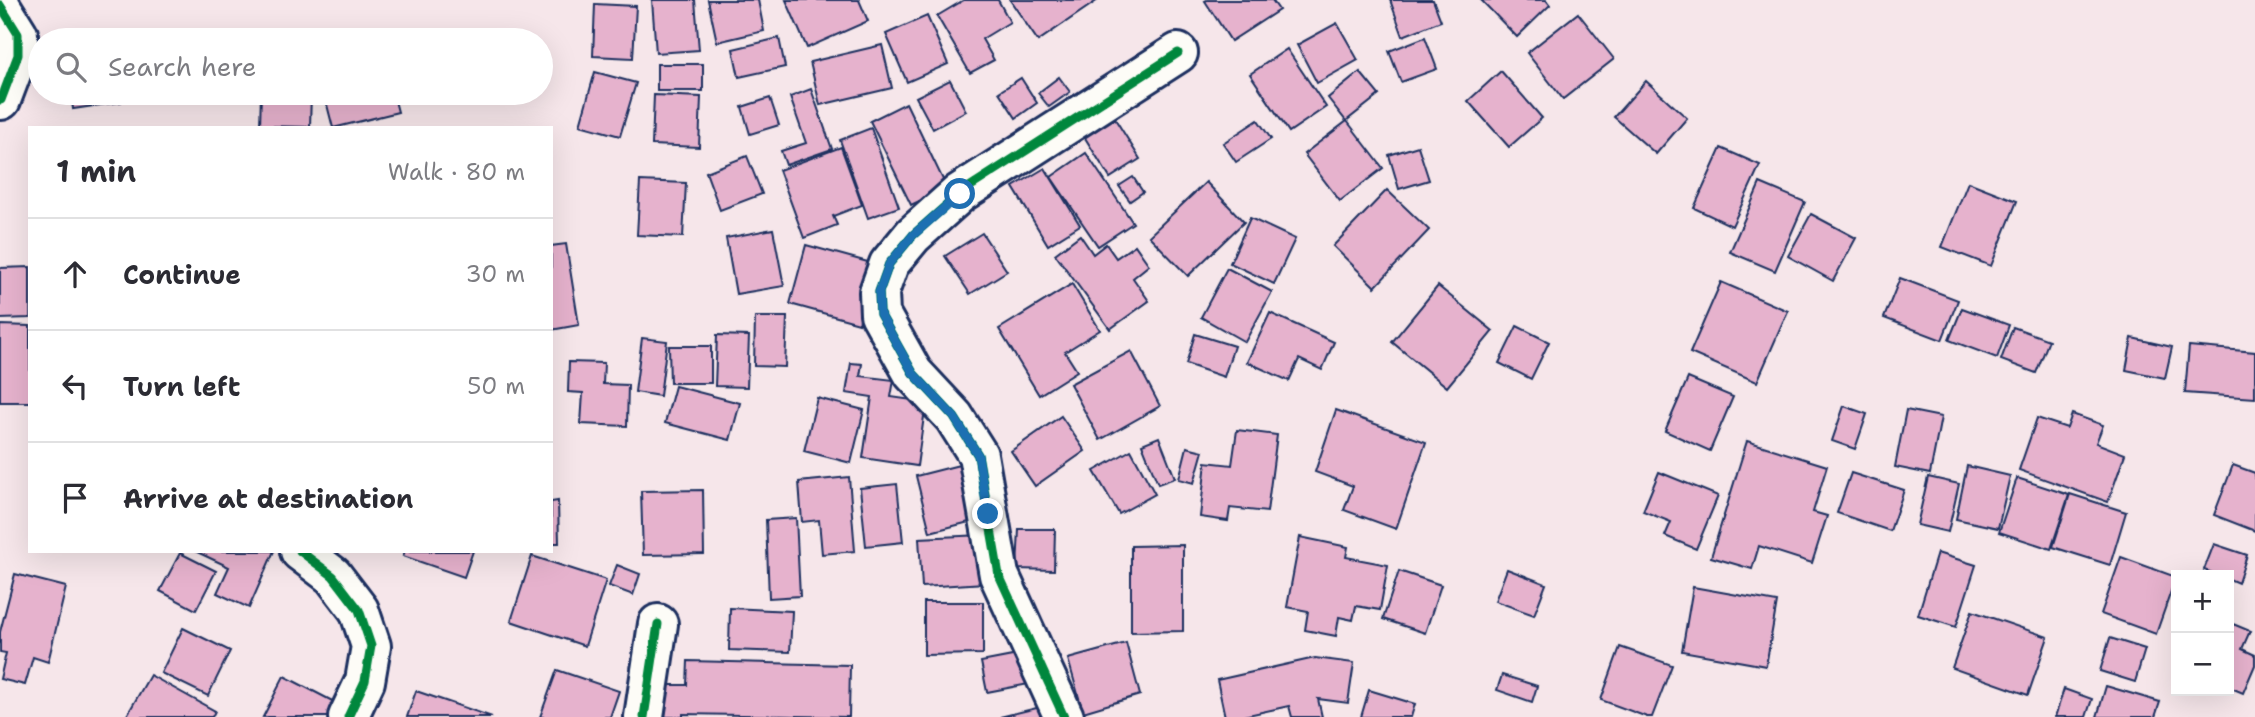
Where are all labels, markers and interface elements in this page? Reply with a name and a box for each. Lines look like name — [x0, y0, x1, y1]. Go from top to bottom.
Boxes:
search box — [28, 28, 553, 105]
icon: search — [52, 48, 90, 86]
text: Search here — [108, 49, 257, 84]
text: 1 min — [56, 151, 136, 192]
text: Walk · 80 m — [388, 157, 525, 187]
route start — [944, 178, 975, 209]
icon: ahead — [56, 255, 94, 293]
text: Continue — [123, 257, 241, 292]
text: 30 m — [466, 259, 525, 289]
icon: left — [56, 367, 94, 405]
text: Turn left — [123, 369, 240, 404]
text: 50 m — [467, 371, 525, 401]
icon: arrive — [56, 479, 94, 517]
text: Arrive at destination — [123, 481, 413, 516]
route end — [972, 498, 1003, 529]
map controls — [2171, 570, 2234, 696]
button: + — [2171, 570, 2234, 633]
button: − — [2171, 633, 2234, 696]

